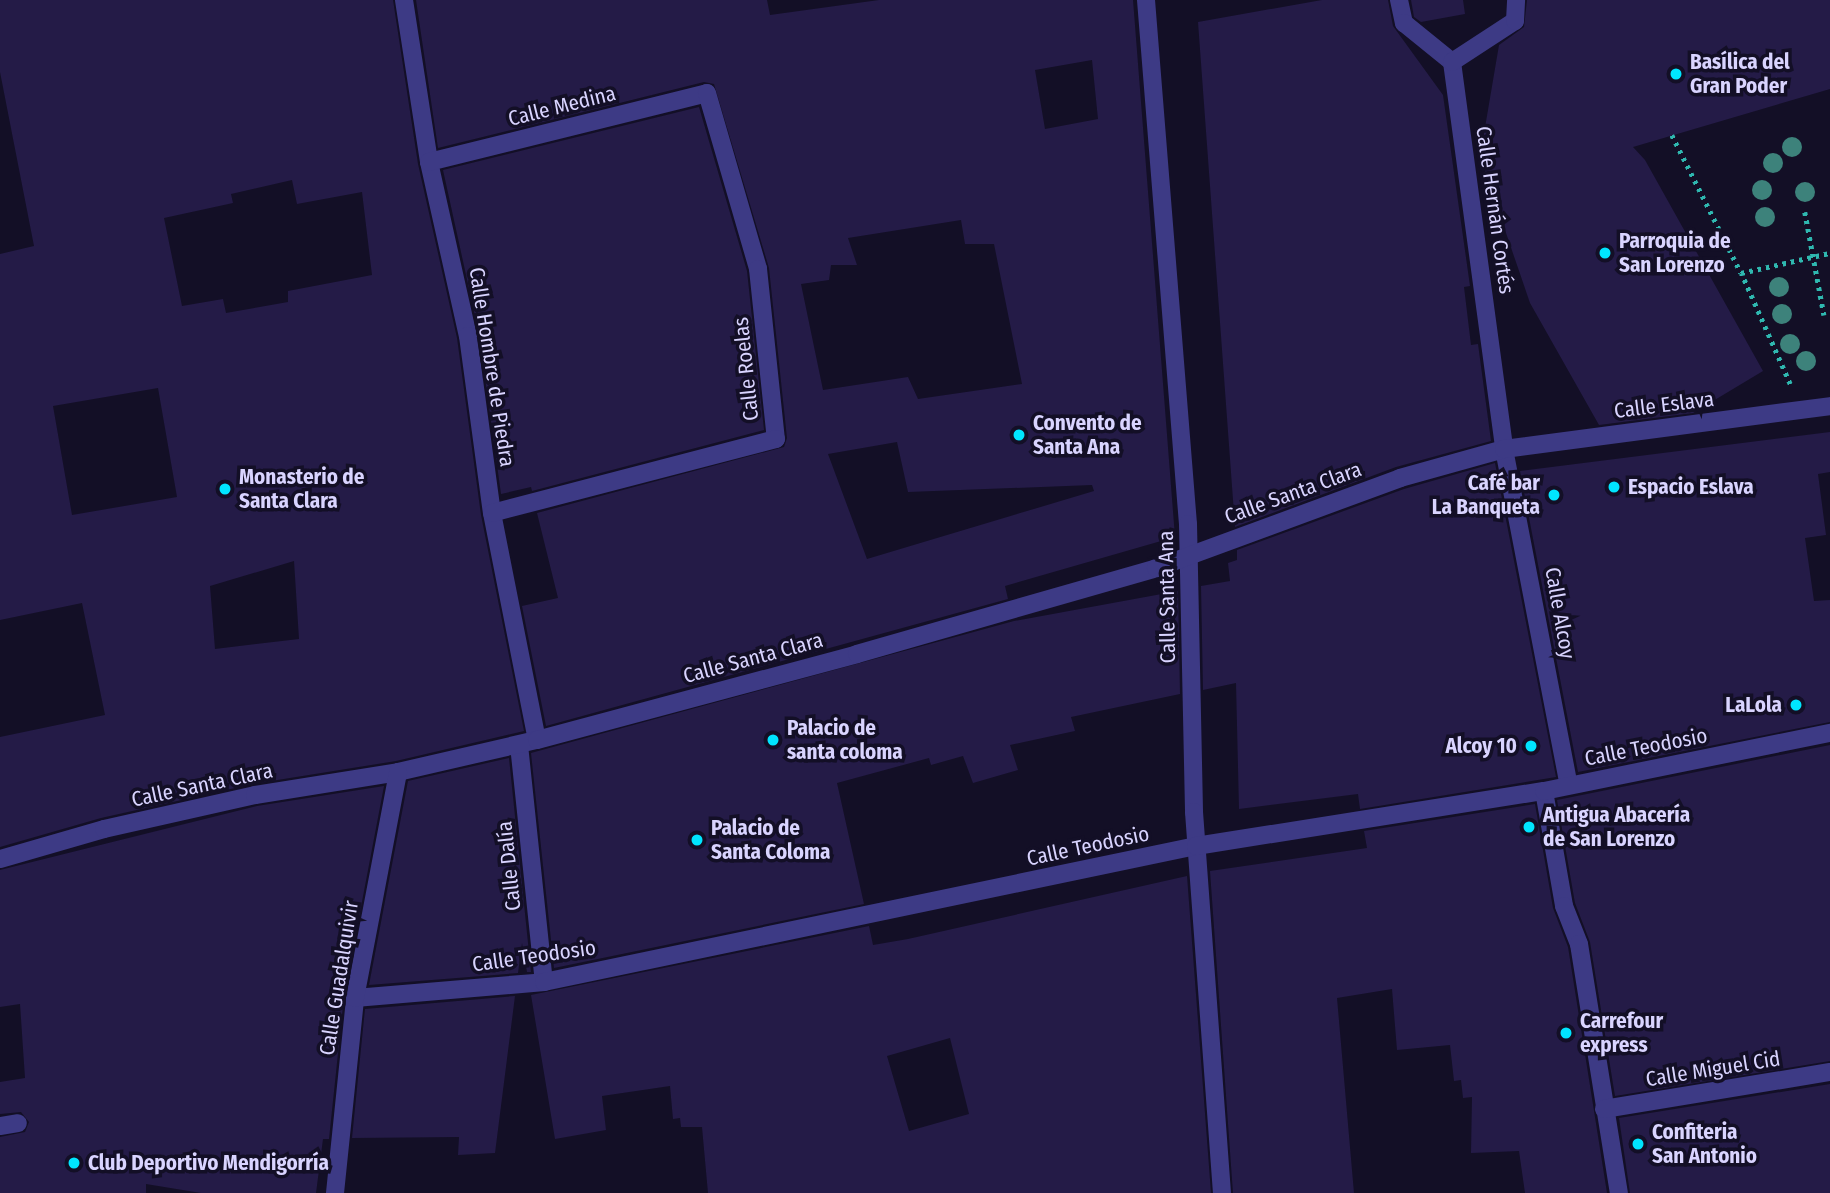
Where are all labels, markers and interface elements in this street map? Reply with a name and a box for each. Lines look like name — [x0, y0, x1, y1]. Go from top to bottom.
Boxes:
place label: Basílica del Gran Poder — [1690, 49, 1790, 99]
marker: Basílica del Gran Poder — [1668, 66, 1684, 82]
street label: Calle Medina — [506, 80, 618, 132]
street label: Calle Hernán Cortés — [1471, 125, 1519, 295]
place label: Parroquia de San Lorenzo — [1619, 228, 1731, 278]
marker: Parroquia de San Lorenzo — [1597, 245, 1613, 261]
street label: Calle Hombre de Piedra — [464, 266, 520, 468]
street label: Calle Roelas — [728, 316, 764, 422]
street label: Calle Eslava — [1613, 386, 1715, 424]
place label: Convento de Santa Ana — [1033, 410, 1142, 460]
marker: Convento de Santa Ana — [1011, 427, 1027, 443]
street label: Calle Santa Clara — [1221, 457, 1365, 529]
place label: Monasterio de Santa Clara — [239, 464, 364, 514]
place label: Café bar La Banqueta — [1432, 470, 1540, 520]
place label: Espacio Eslava — [1628, 474, 1754, 500]
marker: Espacio Eslava — [1606, 479, 1622, 495]
marker: Monasterio de Santa Clara — [217, 481, 233, 497]
marker: Café bar La Banqueta — [1546, 487, 1562, 503]
street label: Calle Santa Ana — [1153, 530, 1181, 664]
street label: Calle Alcoy — [1540, 565, 1580, 661]
street label: Calle Santa Clara — [680, 627, 826, 689]
place label: LaLola — [1725, 692, 1782, 718]
marker: LaLola — [1788, 697, 1804, 713]
place label: Palacio de santa coloma — [787, 715, 903, 765]
street label: Calle Teodosio — [1583, 723, 1709, 771]
marker: Palacio de santa coloma — [765, 732, 781, 748]
place label: Alcoy 10 — [1445, 733, 1517, 759]
marker: Alcoy 10 — [1523, 738, 1539, 754]
street label: Calle Santa Clara — [129, 758, 275, 812]
place label: Antigua Abacería de San Lorenzo — [1543, 802, 1690, 852]
place label: Palacio de Santa Coloma — [711, 815, 830, 865]
marker: Antigua Abacería de San Lorenzo — [1521, 819, 1537, 835]
street label: Calle Dalía — [492, 820, 526, 912]
street label: Calle Teodosio — [1025, 821, 1151, 871]
marker: Palacio de Santa Coloma — [689, 832, 705, 848]
street label: Calle Guadalquivir — [314, 899, 364, 1057]
street label: Calle Teodosio — [471, 935, 597, 977]
place label: Carrefour express — [1580, 1008, 1663, 1058]
marker: Carrefour express — [1558, 1025, 1574, 1041]
street label: Calle Miguel Cid — [1644, 1046, 1782, 1092]
place label: Confiteria San Antonio — [1652, 1119, 1757, 1169]
marker: Confiteria San Antonio — [1630, 1136, 1646, 1152]
place label: Club Deportivo Mendigorría — [88, 1150, 329, 1176]
marker: Club Deportivo Mendigorría — [66, 1155, 82, 1171]

